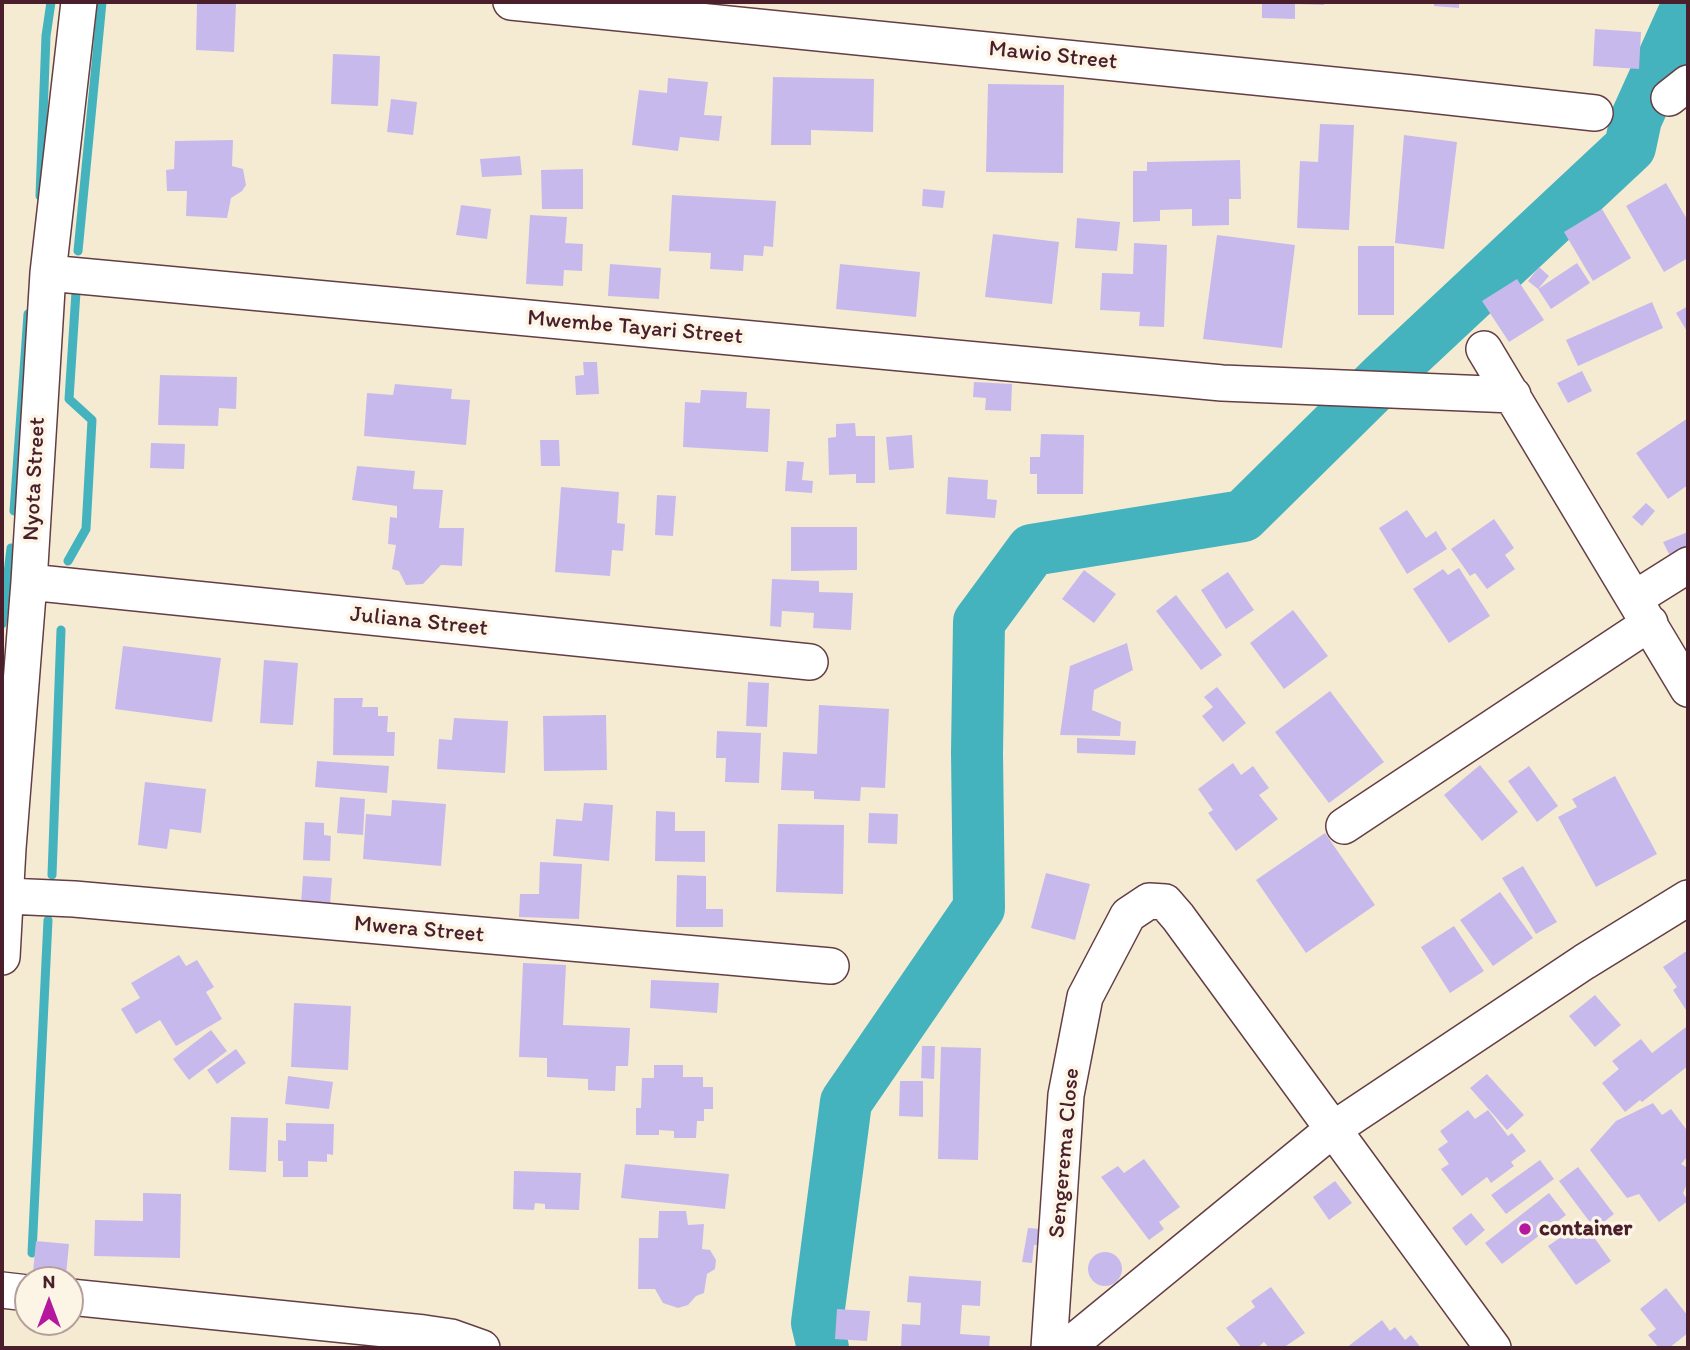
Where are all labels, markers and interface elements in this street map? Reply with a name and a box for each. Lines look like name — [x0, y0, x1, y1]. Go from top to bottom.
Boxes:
street label: Mawio Street — [987, 36, 1119, 76]
street label: Mwembe Tayari Street — [526, 305, 744, 351]
street label: Nyota Street — [18, 416, 52, 542]
street label: Juliana Street — [349, 601, 489, 643]
street label: Mwera Street — [353, 911, 485, 949]
street label: Sengerema Close — [1044, 1067, 1086, 1239]
place label: container — [1539, 1215, 1632, 1243]
marker: container — [1517, 1221, 1533, 1237]
north arrow — [14, 1266, 84, 1336]
text: N — [43, 1270, 55, 1293]

